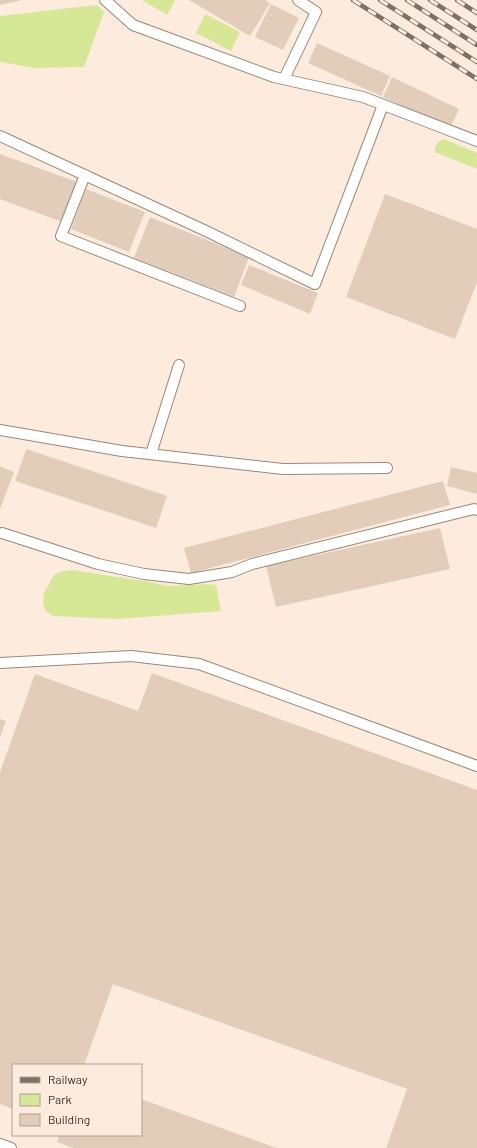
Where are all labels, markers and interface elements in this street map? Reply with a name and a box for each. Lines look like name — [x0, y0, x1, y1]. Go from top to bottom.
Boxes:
legend — [12, 1064, 142, 1136]
text: Railway — [48, 1072, 88, 1086]
text: Park — [48, 1092, 72, 1106]
text: Building — [48, 1112, 90, 1126]

